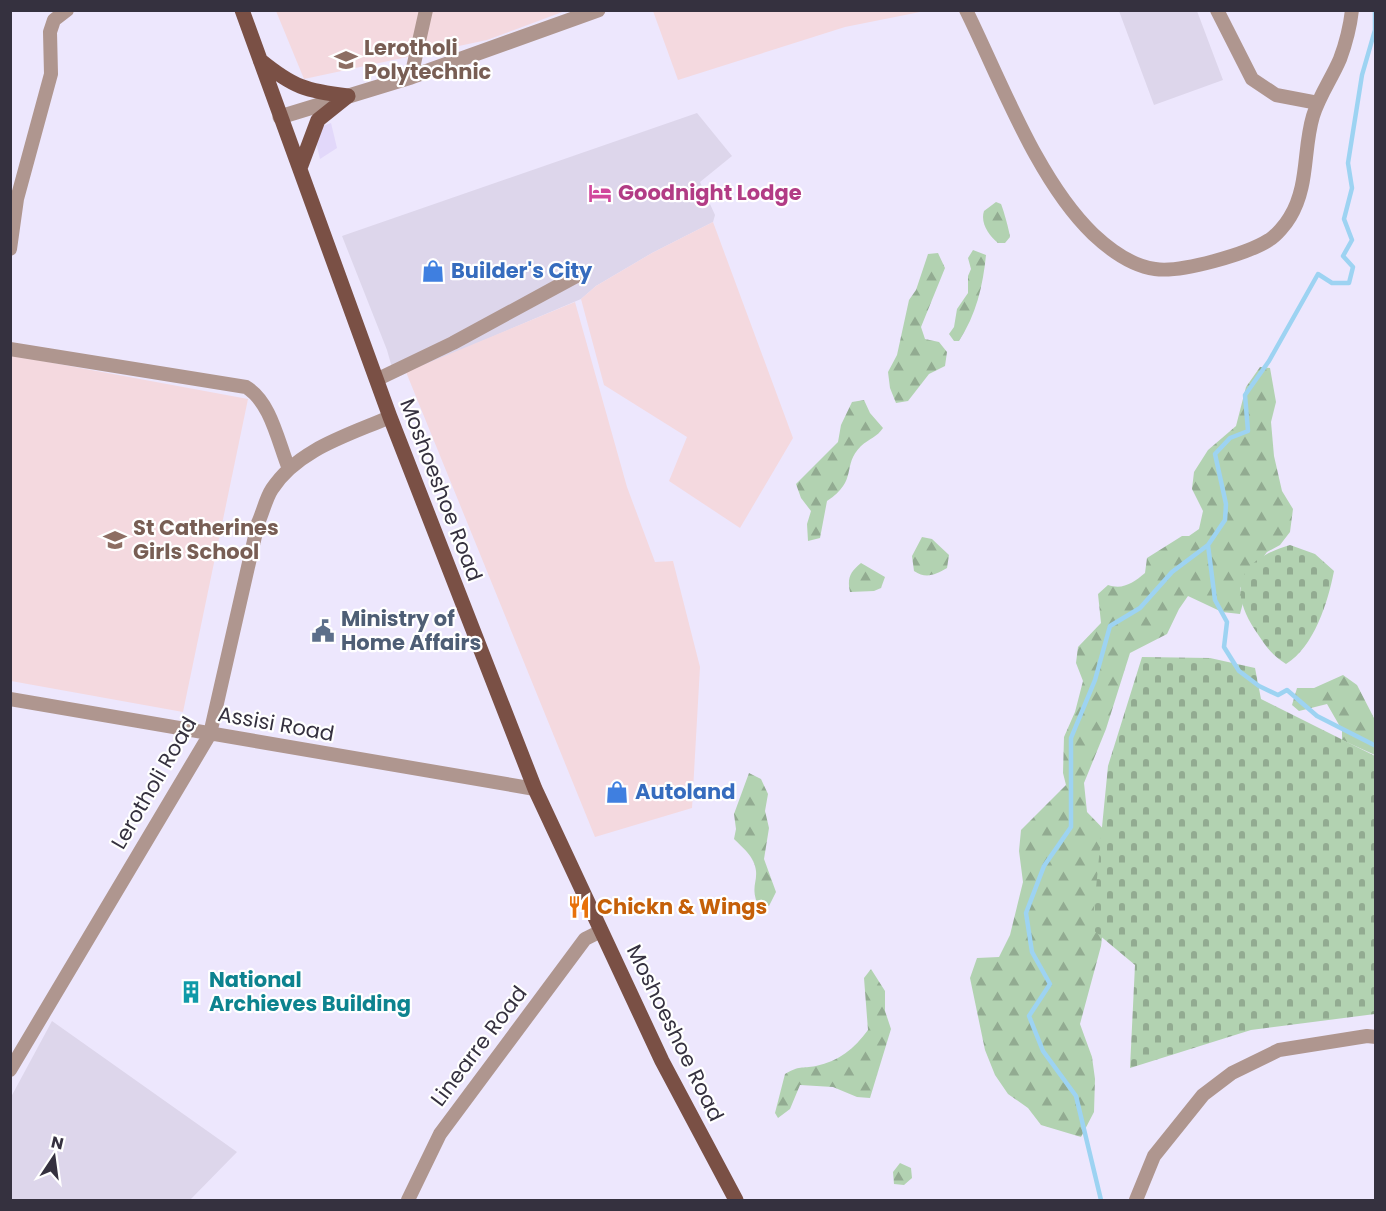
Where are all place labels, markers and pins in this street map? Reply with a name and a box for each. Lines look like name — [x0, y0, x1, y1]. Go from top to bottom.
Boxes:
place label: Lerotholi Polytechnic — [364, 33, 492, 86]
school or university icon: Lerotholi Polytechnic — [333, 47, 359, 73]
place label: Goodnight Lodge — [618, 178, 802, 207]
hotel icon: Goodnight Lodge — [587, 180, 613, 206]
place label: Builder's City — [451, 256, 593, 285]
shop icon: Builder's City — [420, 258, 446, 284]
place label: St Catherines Girls School — [133, 513, 279, 566]
school or university icon: St Catherines Girls School — [102, 527, 128, 553]
place label: Ministry of Home Affairs — [341, 604, 481, 657]
public building icon: Ministry of Home Affairs — [310, 618, 336, 644]
place label: Autoland — [635, 777, 735, 806]
shop icon: Autoland — [604, 779, 630, 805]
place label: Chickn & Wings — [597, 892, 767, 921]
restaurant icon: Chickn & Wings — [566, 894, 592, 920]
place label: National Archieves Building — [209, 965, 411, 1018]
building icon: National Archieves Building — [178, 979, 204, 1005]

